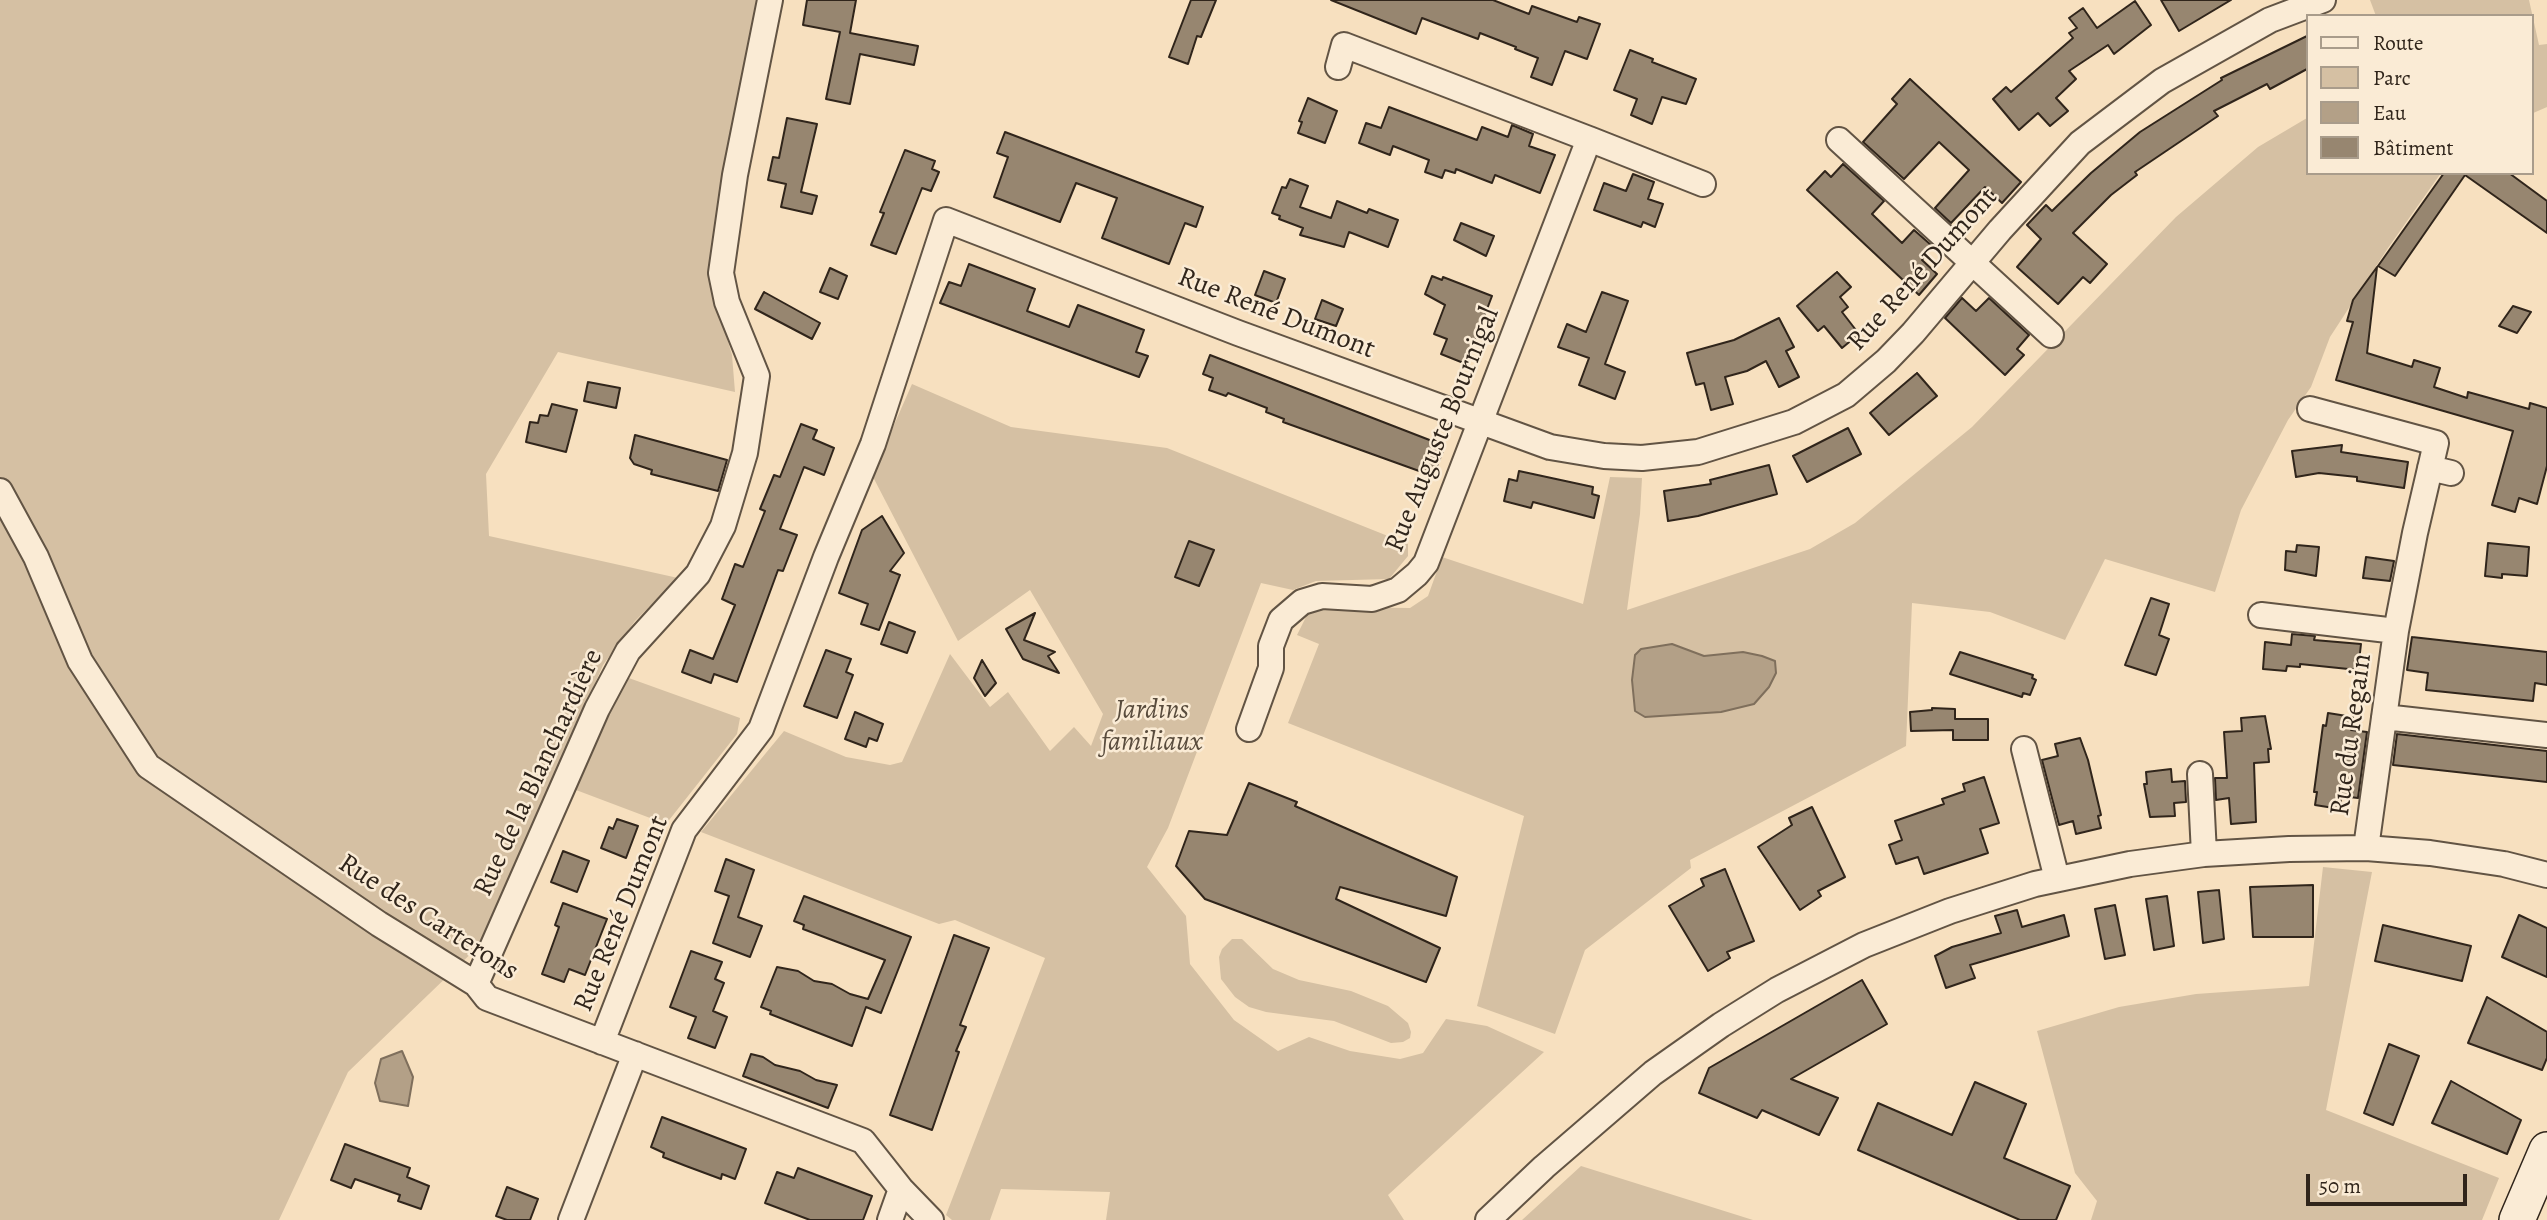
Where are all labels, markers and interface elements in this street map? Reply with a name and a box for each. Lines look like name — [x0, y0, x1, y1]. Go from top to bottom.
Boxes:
legend — [2306, 14, 2533, 175]
text: Route — [2373, 29, 2423, 57]
text: Parc — [2373, 64, 2411, 92]
text: Eau — [2373, 99, 2406, 127]
text: Bâtiment — [2373, 134, 2454, 162]
street label: Rue René Dumont — [1841, 181, 2005, 359]
street label: Rue René Dumont — [1173, 261, 1379, 367]
street label: Rue Auguste Bournigal — [1378, 303, 1508, 557]
street label: Rue de la Blanchardière — [467, 644, 611, 902]
street label: Rue du Regain — [2324, 652, 2380, 818]
park label: Jardins familiaux — [1101, 694, 1203, 760]
street label: Rue René Dumont — [567, 811, 677, 1017]
street label: Rue des Carterons — [332, 847, 524, 989]
scale bar — [2309, 1160, 2470, 1204]
text: 50 m — [2319, 1172, 2361, 1200]

